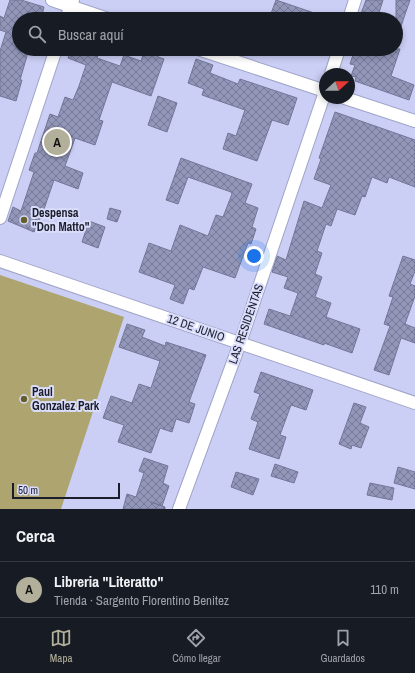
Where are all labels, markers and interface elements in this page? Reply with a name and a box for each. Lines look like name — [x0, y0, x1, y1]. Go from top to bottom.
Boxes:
search box — [12, 12, 403, 56]
icon: search — [26, 23, 48, 45]
text: Buscar aquí — [58, 24, 124, 45]
north arrow — [319, 68, 355, 104]
pin: A — [44, 127, 70, 157]
place label: Despensa "Don Matto" — [32, 205, 90, 235]
marker: Despensa "Don Matto" — [19, 215, 29, 225]
your location — [244, 246, 264, 266]
street label: LAS RESIDENTAS — [225, 282, 267, 366]
street label: 12 DE JUNIO — [165, 311, 227, 345]
place label: Paul Gonzalez Park — [32, 384, 100, 414]
marker: Paul Gonzalez Park — [19, 394, 29, 404]
scale bar — [12, 481, 120, 500]
text: 50 m — [18, 483, 38, 497]
text: Cerca — [16, 524, 55, 547]
text: Libreria "Literatto" — [54, 571, 163, 592]
text: A — [25, 581, 33, 598]
text: 110 m — [370, 581, 399, 598]
text: Tienda · Sargento Florentino Benitez — [54, 592, 229, 609]
tab: Mapa — [50, 627, 72, 665]
tab: Cómo llegar — [172, 627, 221, 665]
tab: Guardados — [320, 627, 365, 665]

